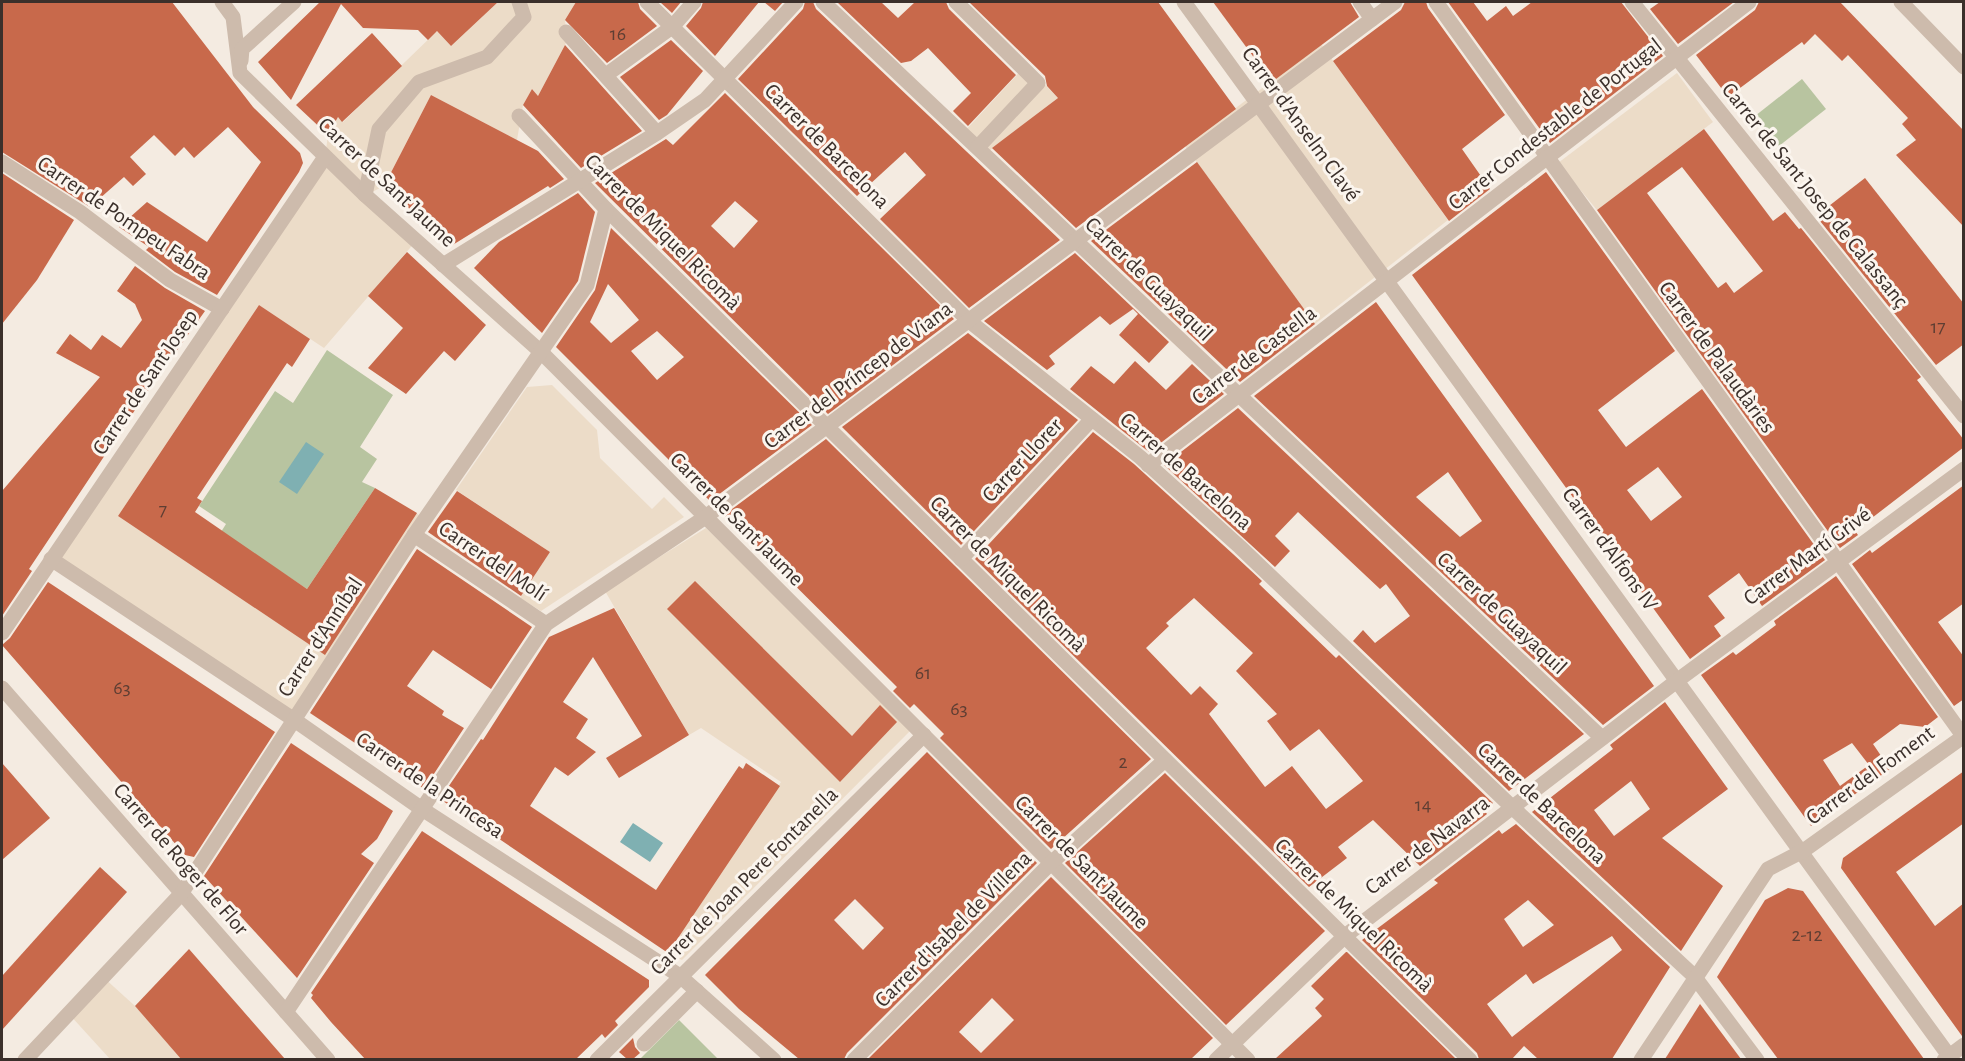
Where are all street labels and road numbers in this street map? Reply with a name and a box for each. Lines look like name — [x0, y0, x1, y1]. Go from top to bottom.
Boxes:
street label: Carrer Condestable de Portugal — [1444, 34, 1666, 214]
street label: Carrer d'Anselm Clavé — [1238, 43, 1364, 205]
street label: Carrer de Sant Josep de Calassanç — [1718, 78, 1913, 312]
street label: Carrer de Barcelona — [760, 79, 894, 213]
street label: Carrer de Sant Jaume — [314, 113, 460, 251]
street label: Carrer de Miquel Ricomà — [581, 150, 745, 314]
street label: Carrer de Pompeu Fabra — [33, 152, 215, 284]
street label: Carrer de Guayaquil — [1081, 213, 1217, 345]
street label: Carrer de Palaudàries — [1655, 277, 1779, 437]
street label: Carrer del Príncep de Viana — [760, 297, 956, 453]
street label: Carrer de Castella — [1188, 301, 1320, 409]
street label: Carrer de Sant Josep — [88, 305, 202, 459]
street label: Carrer de Barcelona — [1116, 408, 1256, 534]
street label: Carrer Llorer — [978, 414, 1066, 506]
street label: Carrer de Sant Jaume — [666, 448, 808, 590]
street label: Carrer d'Alfons IV — [1558, 483, 1662, 615]
street label: Carrer de Miquel Ricomà — [926, 492, 1090, 656]
street label: Carrer Martí Grivé — [1739, 503, 1875, 609]
street label: Carrer del Molí — [435, 517, 552, 606]
street label: Carrer de Guayaquil — [1433, 548, 1571, 678]
street label: Carrer d'Anníbal — [273, 573, 367, 701]
street label: Carrer del Foment — [1802, 721, 1938, 829]
street label: Carrer de la Princesa — [352, 728, 508, 842]
street label: Carrer de Barcelona — [1474, 738, 1610, 868]
street label: Carrer de Roger de Flor — [109, 779, 253, 939]
street label: Carrer de Joan Pere Fontanella — [646, 783, 842, 979]
street label: Carrer de Sant Jaume — [1011, 791, 1153, 933]
street label: Carrer de Navarra — [1361, 791, 1493, 899]
street label: Carrer de Miquel Ricomà — [1271, 834, 1437, 996]
street label: Carrer d'Isabel de Villena — [871, 847, 1035, 1011]

